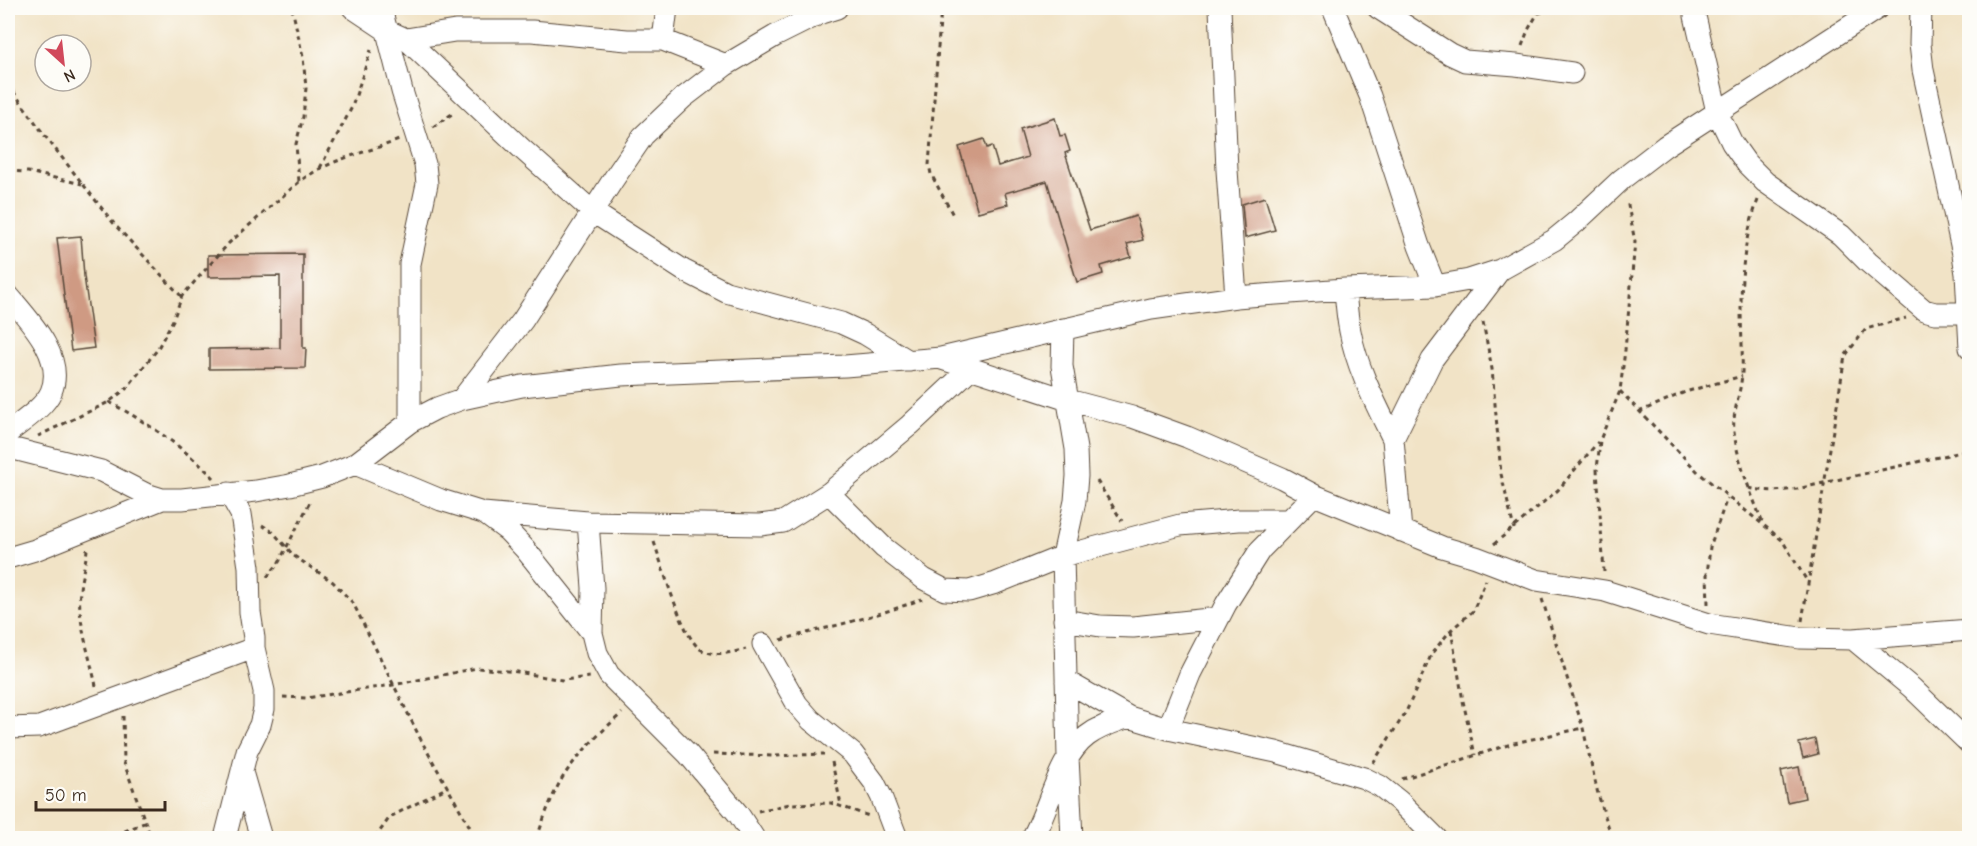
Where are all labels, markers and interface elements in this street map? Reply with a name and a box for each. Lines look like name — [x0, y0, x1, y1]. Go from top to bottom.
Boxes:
north arrow — [33, 33, 93, 93]
text: N — [61, 65, 78, 86]
scale bar — [36, 774, 165, 812]
text: 50 m — [45, 785, 87, 806]

